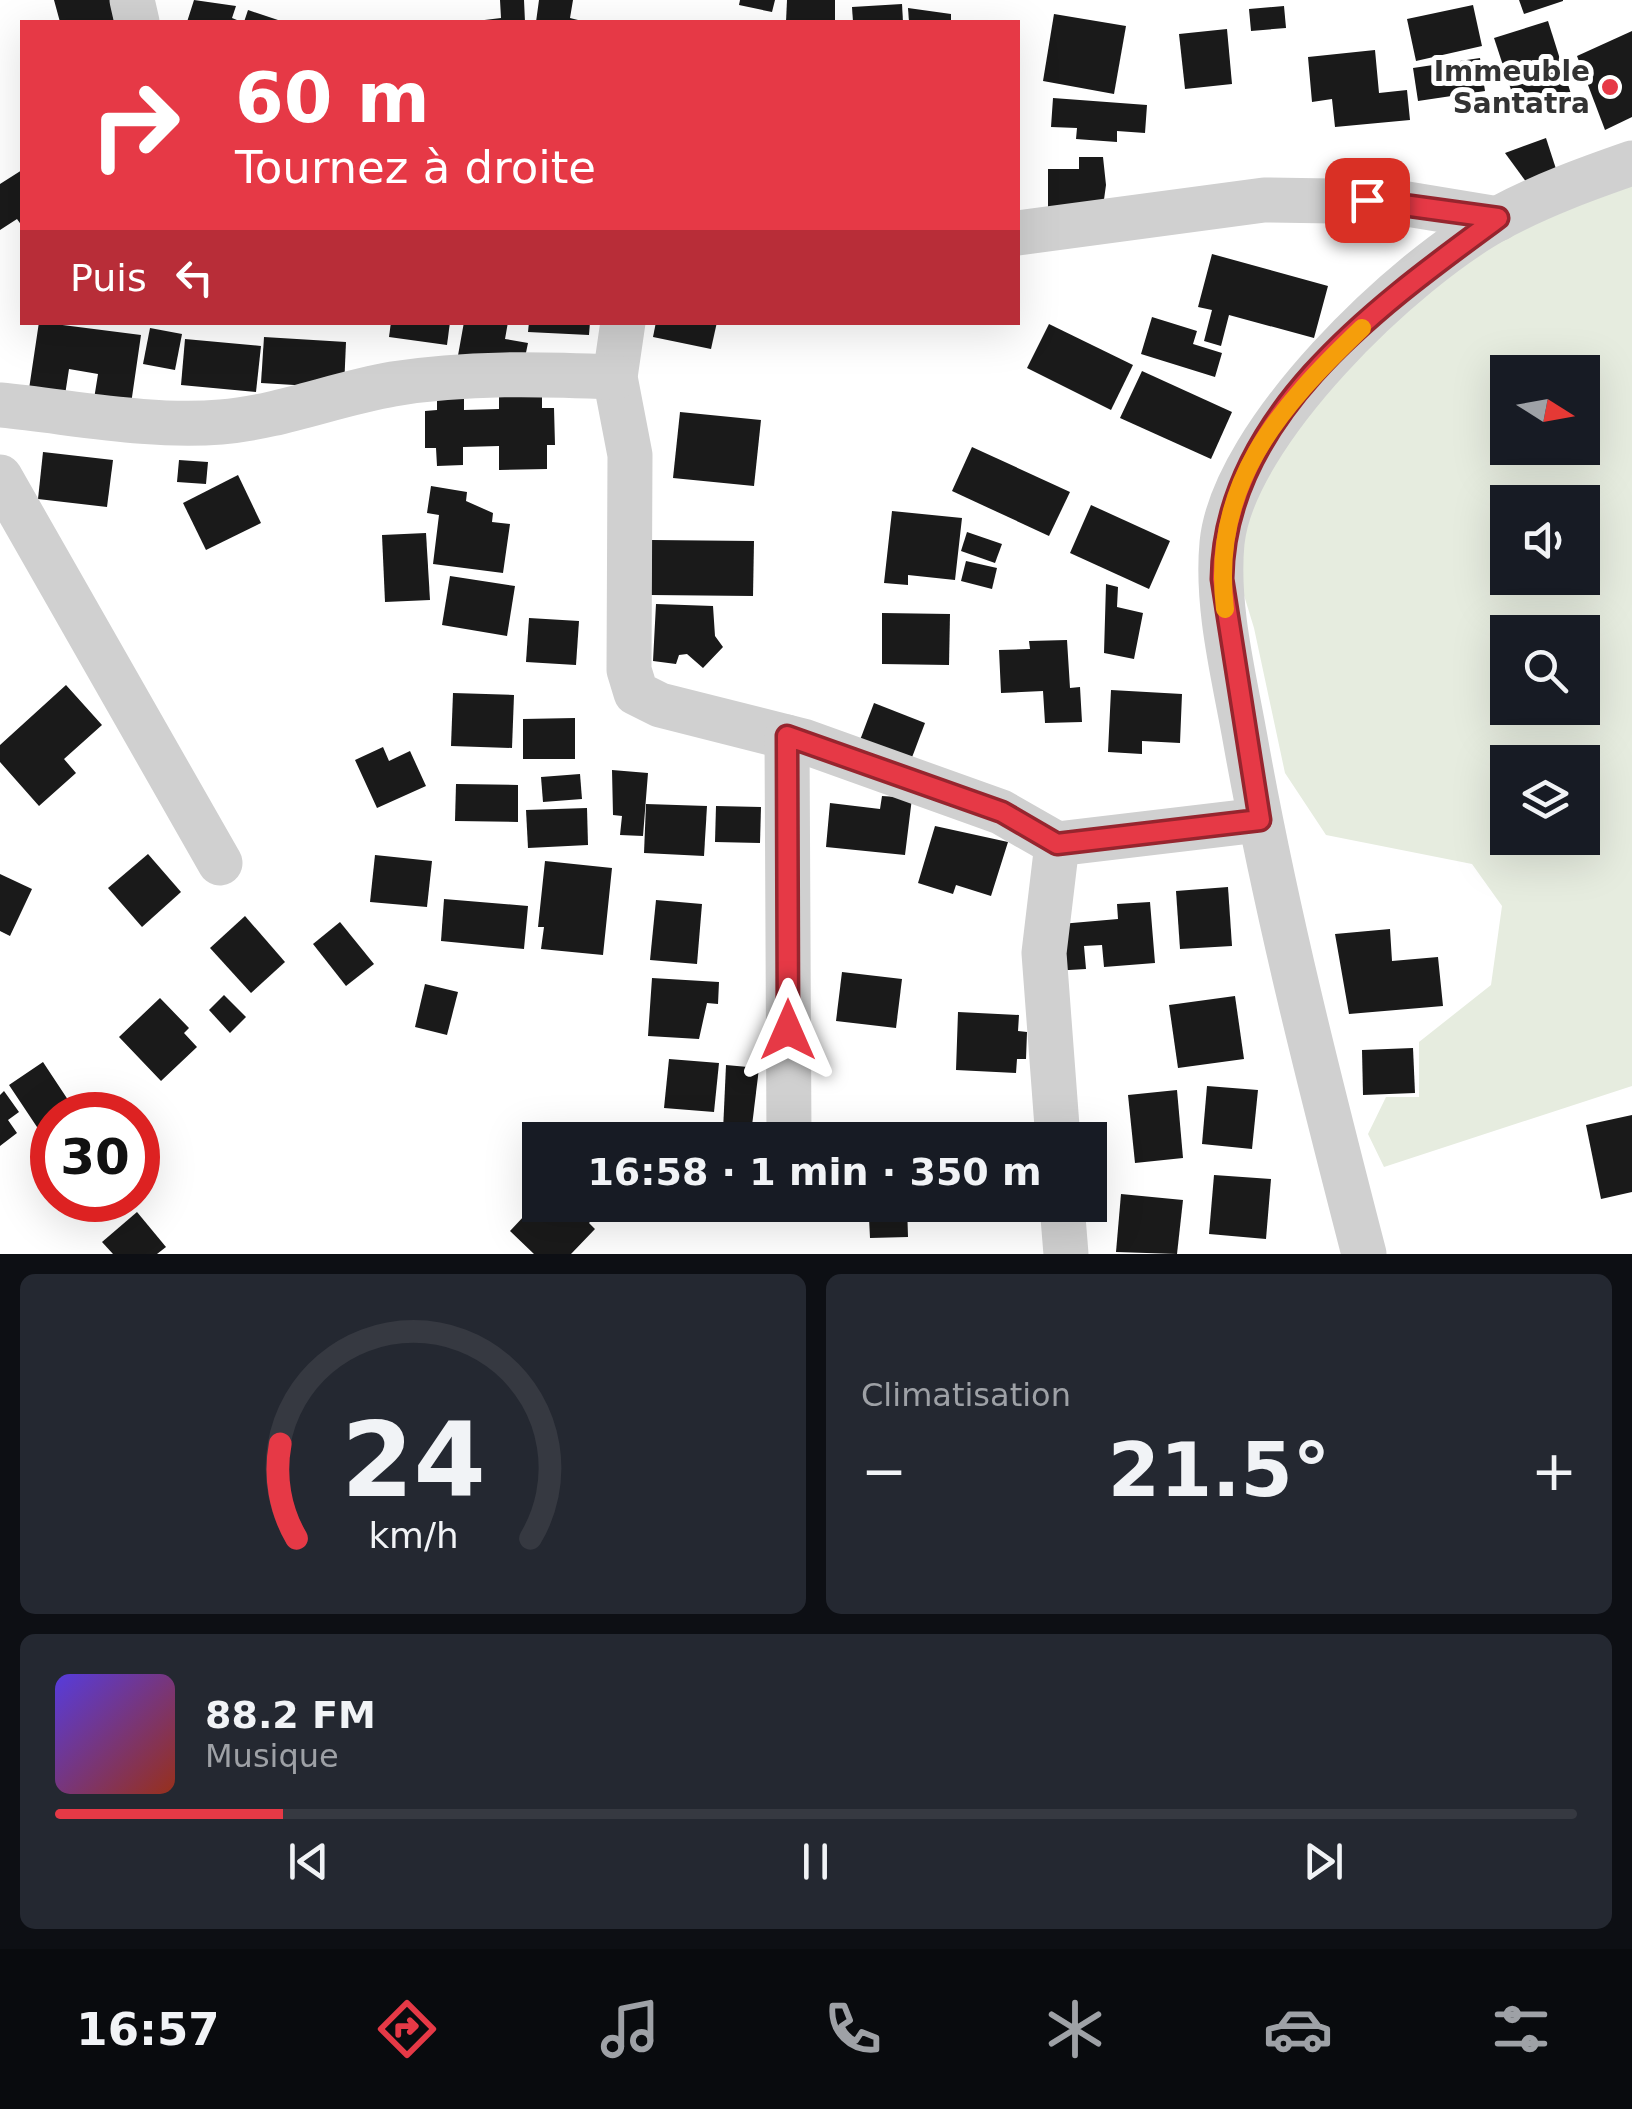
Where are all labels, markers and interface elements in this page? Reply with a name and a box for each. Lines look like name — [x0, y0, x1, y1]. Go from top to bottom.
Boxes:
place label: Immeuble Santatra — [1434, 55, 1590, 120]
text: 60 m — [235, 57, 430, 139]
icon: right — [70, 60, 200, 190]
marker: Immeuble Santatra — [1599, 76, 1621, 98]
text: Tournez à droite — [235, 141, 596, 194]
pin — [1325, 158, 1410, 243]
icon: arrive — [1340, 173, 1395, 228]
icon: left — [167, 250, 222, 305]
text: Puis — [70, 256, 147, 300]
north arrow — [1490, 355, 1600, 465]
map controls — [1490, 355, 1600, 855]
button: sound — [1490, 485, 1600, 595]
button: search — [1490, 615, 1600, 725]
button: layers — [1490, 745, 1600, 855]
position arrow — [736, 978, 840, 1082]
speed limit sign: 30 — [30, 1092, 160, 1222]
text: 16:58 · 1 min · 350 m — [587, 1150, 1042, 1194]
text: Climatisation — [861, 1376, 1071, 1414]
text: 24 — [341, 1399, 485, 1521]
text: 21.5° — [1108, 1426, 1330, 1514]
text: − — [861, 1439, 907, 1503]
text: + — [1531, 1439, 1577, 1503]
text: km/h — [368, 1515, 458, 1556]
text: 88.2 FM — [205, 1693, 376, 1737]
text: Musique — [205, 1737, 339, 1775]
icon: previous — [281, 1834, 336, 1889]
icon: pause — [788, 1834, 843, 1889]
icon: next — [1296, 1834, 1351, 1889]
icon: directions — [372, 1994, 442, 2064]
icon: music — [595, 1994, 665, 2064]
icon: phone — [818, 1994, 888, 2064]
icon: climate — [1040, 1994, 1110, 2064]
icon: car — [1263, 1994, 1333, 2064]
icon: filters — [1486, 1994, 1556, 2064]
text: 16:57 — [76, 2003, 220, 2056]

